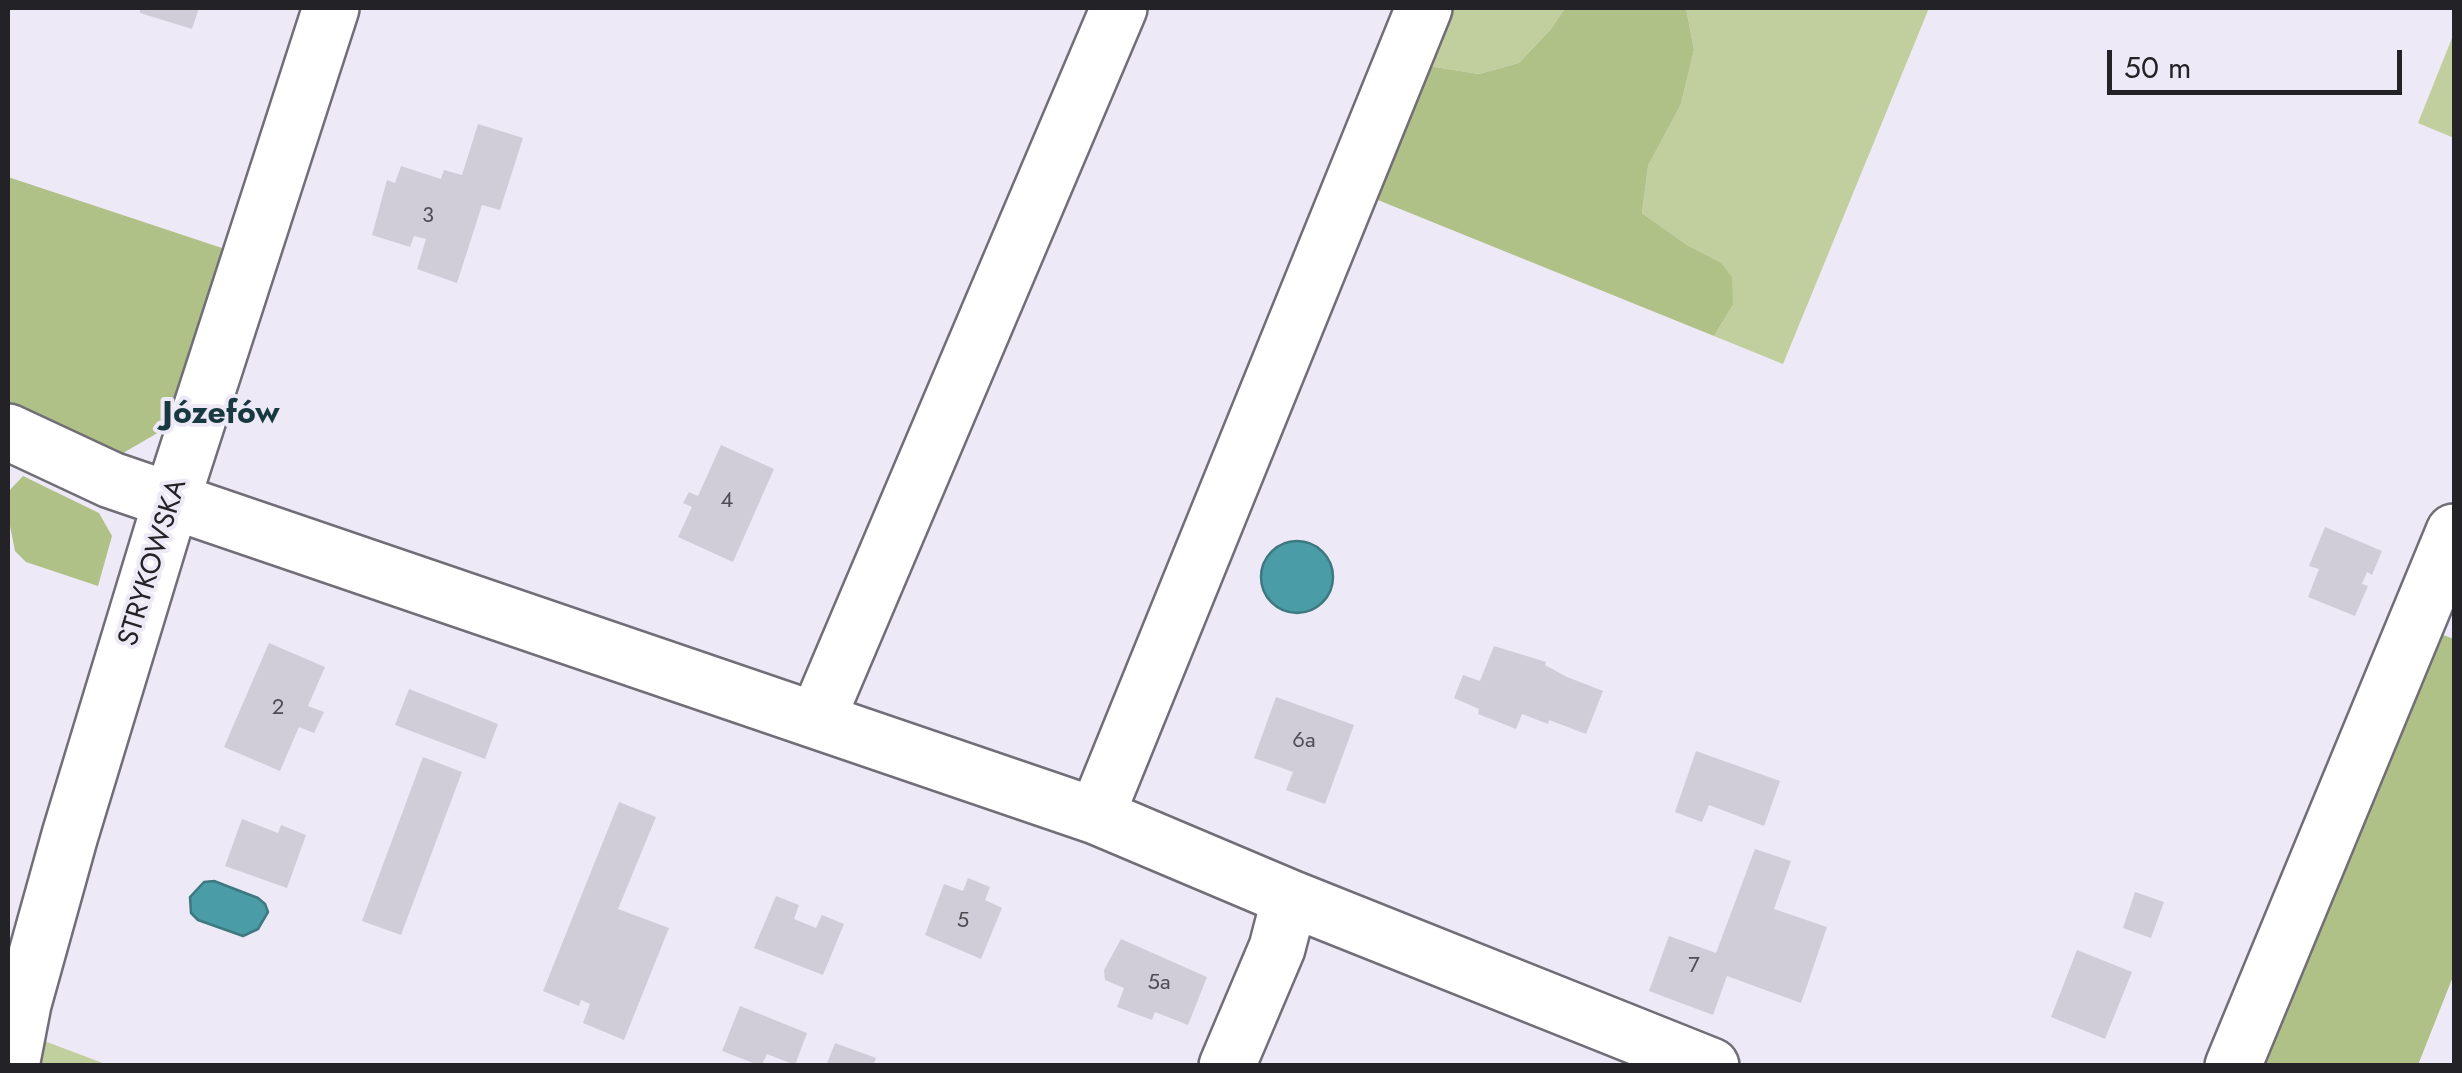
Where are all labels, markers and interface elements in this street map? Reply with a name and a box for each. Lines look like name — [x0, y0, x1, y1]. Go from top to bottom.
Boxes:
scale bar — [2112, 30, 2407, 92]
text: 50 m — [2124, 46, 2191, 89]
house number: 3 — [422, 204, 434, 230]
district label: Józefów — [162, 396, 280, 434]
street label: STRYKOWSKA — [113, 475, 195, 651]
house number: 4 — [721, 489, 733, 515]
house number: 2 — [272, 696, 284, 722]
house number: 6a — [1292, 729, 1316, 755]
house number: 5 — [957, 909, 969, 935]
house number: 7 — [1688, 954, 1700, 980]
house number: 5a — [1148, 971, 1170, 997]

